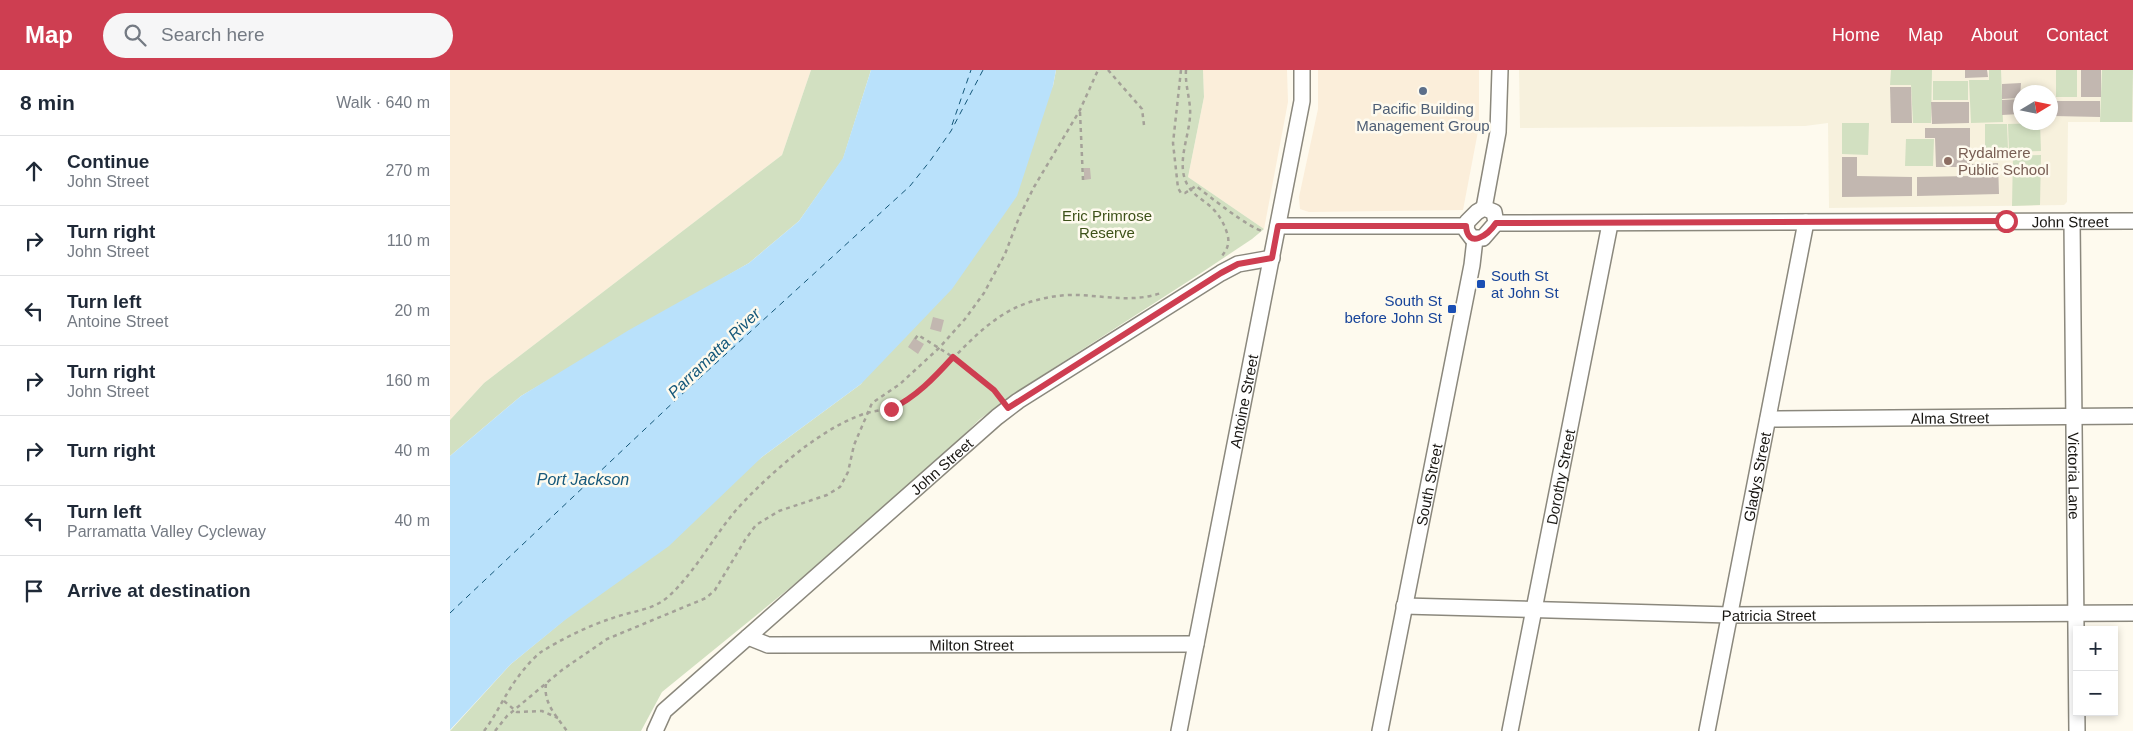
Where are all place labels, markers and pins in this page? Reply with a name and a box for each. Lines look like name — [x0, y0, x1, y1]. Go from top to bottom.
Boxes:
marker: Pacific Building Management Group — [1417, 85, 1429, 97]
place label: Pacific Building Management Group — [1356, 100, 1490, 134]
place label: Rydalmere Public School — [1958, 144, 2049, 178]
marker: Rydalmere Public School — [1942, 155, 1954, 167]
place label: South St at John St — [1491, 267, 1559, 301]
marker: South St at John St — [1475, 278, 1487, 290]
place label: South St before John St — [1344, 292, 1443, 326]
marker: South St before John St — [1446, 303, 1458, 315]

